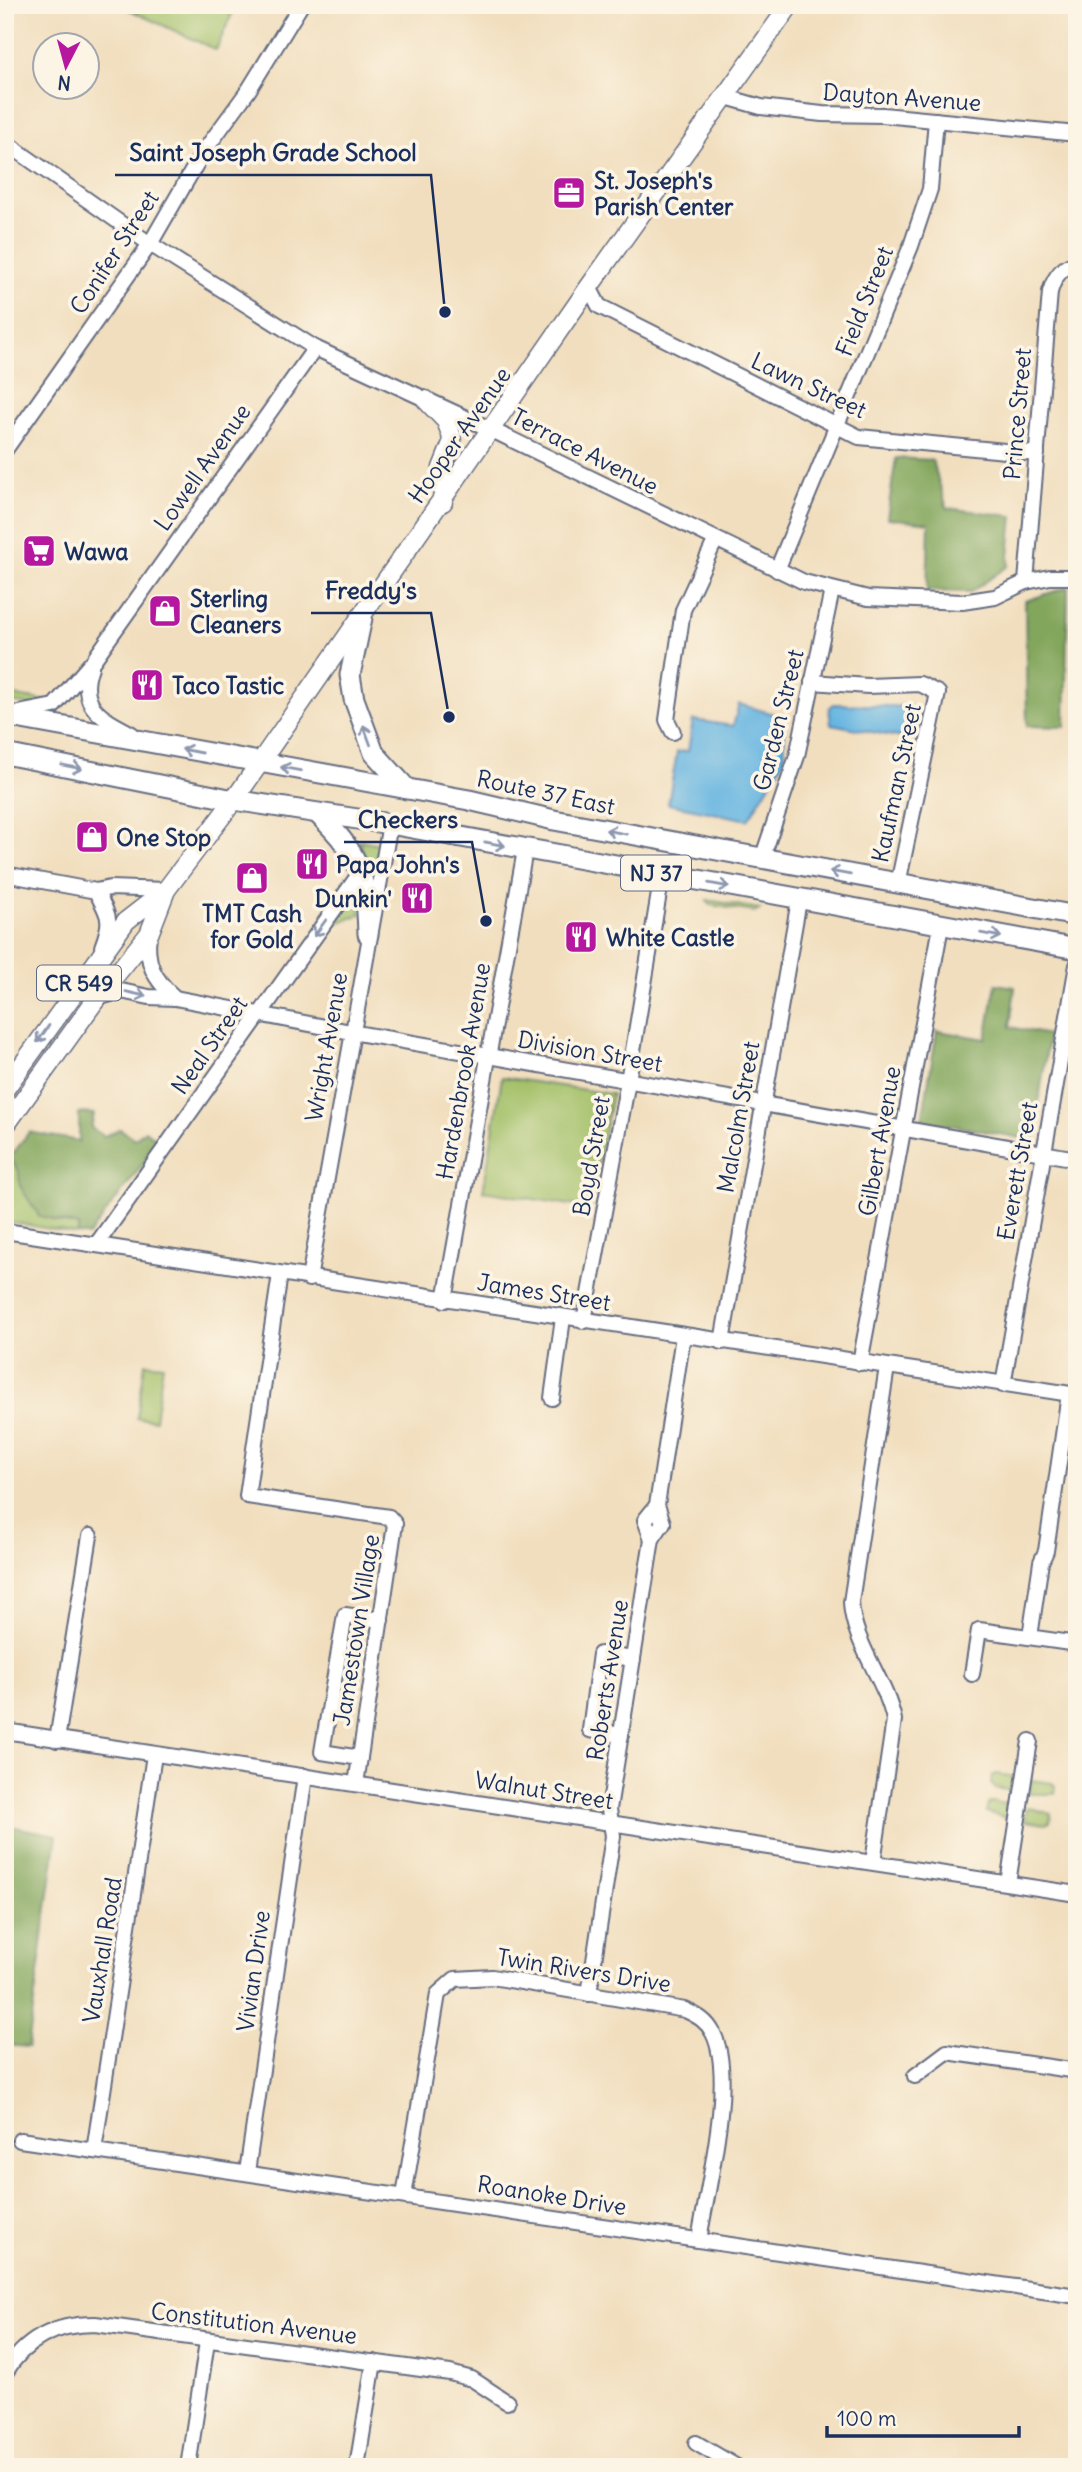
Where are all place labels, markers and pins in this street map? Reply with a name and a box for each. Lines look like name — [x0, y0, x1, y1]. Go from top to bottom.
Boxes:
callout: Saint Joseph Grade School — [115, 130, 431, 175]
place label: St. Joseph's Parish Center — [594, 166, 734, 221]
office icon: St. Joseph's Parish Center — [550, 174, 588, 212]
supermarket icon: Wawa — [20, 532, 58, 570]
place label: Wawa — [64, 537, 129, 566]
callout: Freddy's — [311, 568, 431, 613]
place label: Sterling Cleaners — [190, 584, 281, 639]
shop icon: Sterling Cleaners — [146, 592, 184, 630]
restaurant icon: Taco Tastic — [128, 666, 166, 704]
place label: Taco Tastic — [172, 671, 284, 700]
callout: Checkers — [344, 797, 472, 842]
shop icon: One Stop — [73, 818, 111, 856]
place label: One Stop — [116, 823, 211, 852]
restaurant icon: Papa John's — [293, 845, 331, 883]
place label: Papa John's — [336, 850, 460, 879]
shop icon: TMT Cash for Gold — [233, 859, 271, 897]
restaurant icon: Dunkin' — [398, 879, 436, 917]
place label: Dunkin' — [315, 884, 392, 913]
place label: TMT Cash for Gold — [202, 899, 302, 954]
restaurant icon: White Castle — [562, 918, 600, 956]
place label: White Castle — [606, 923, 735, 952]

